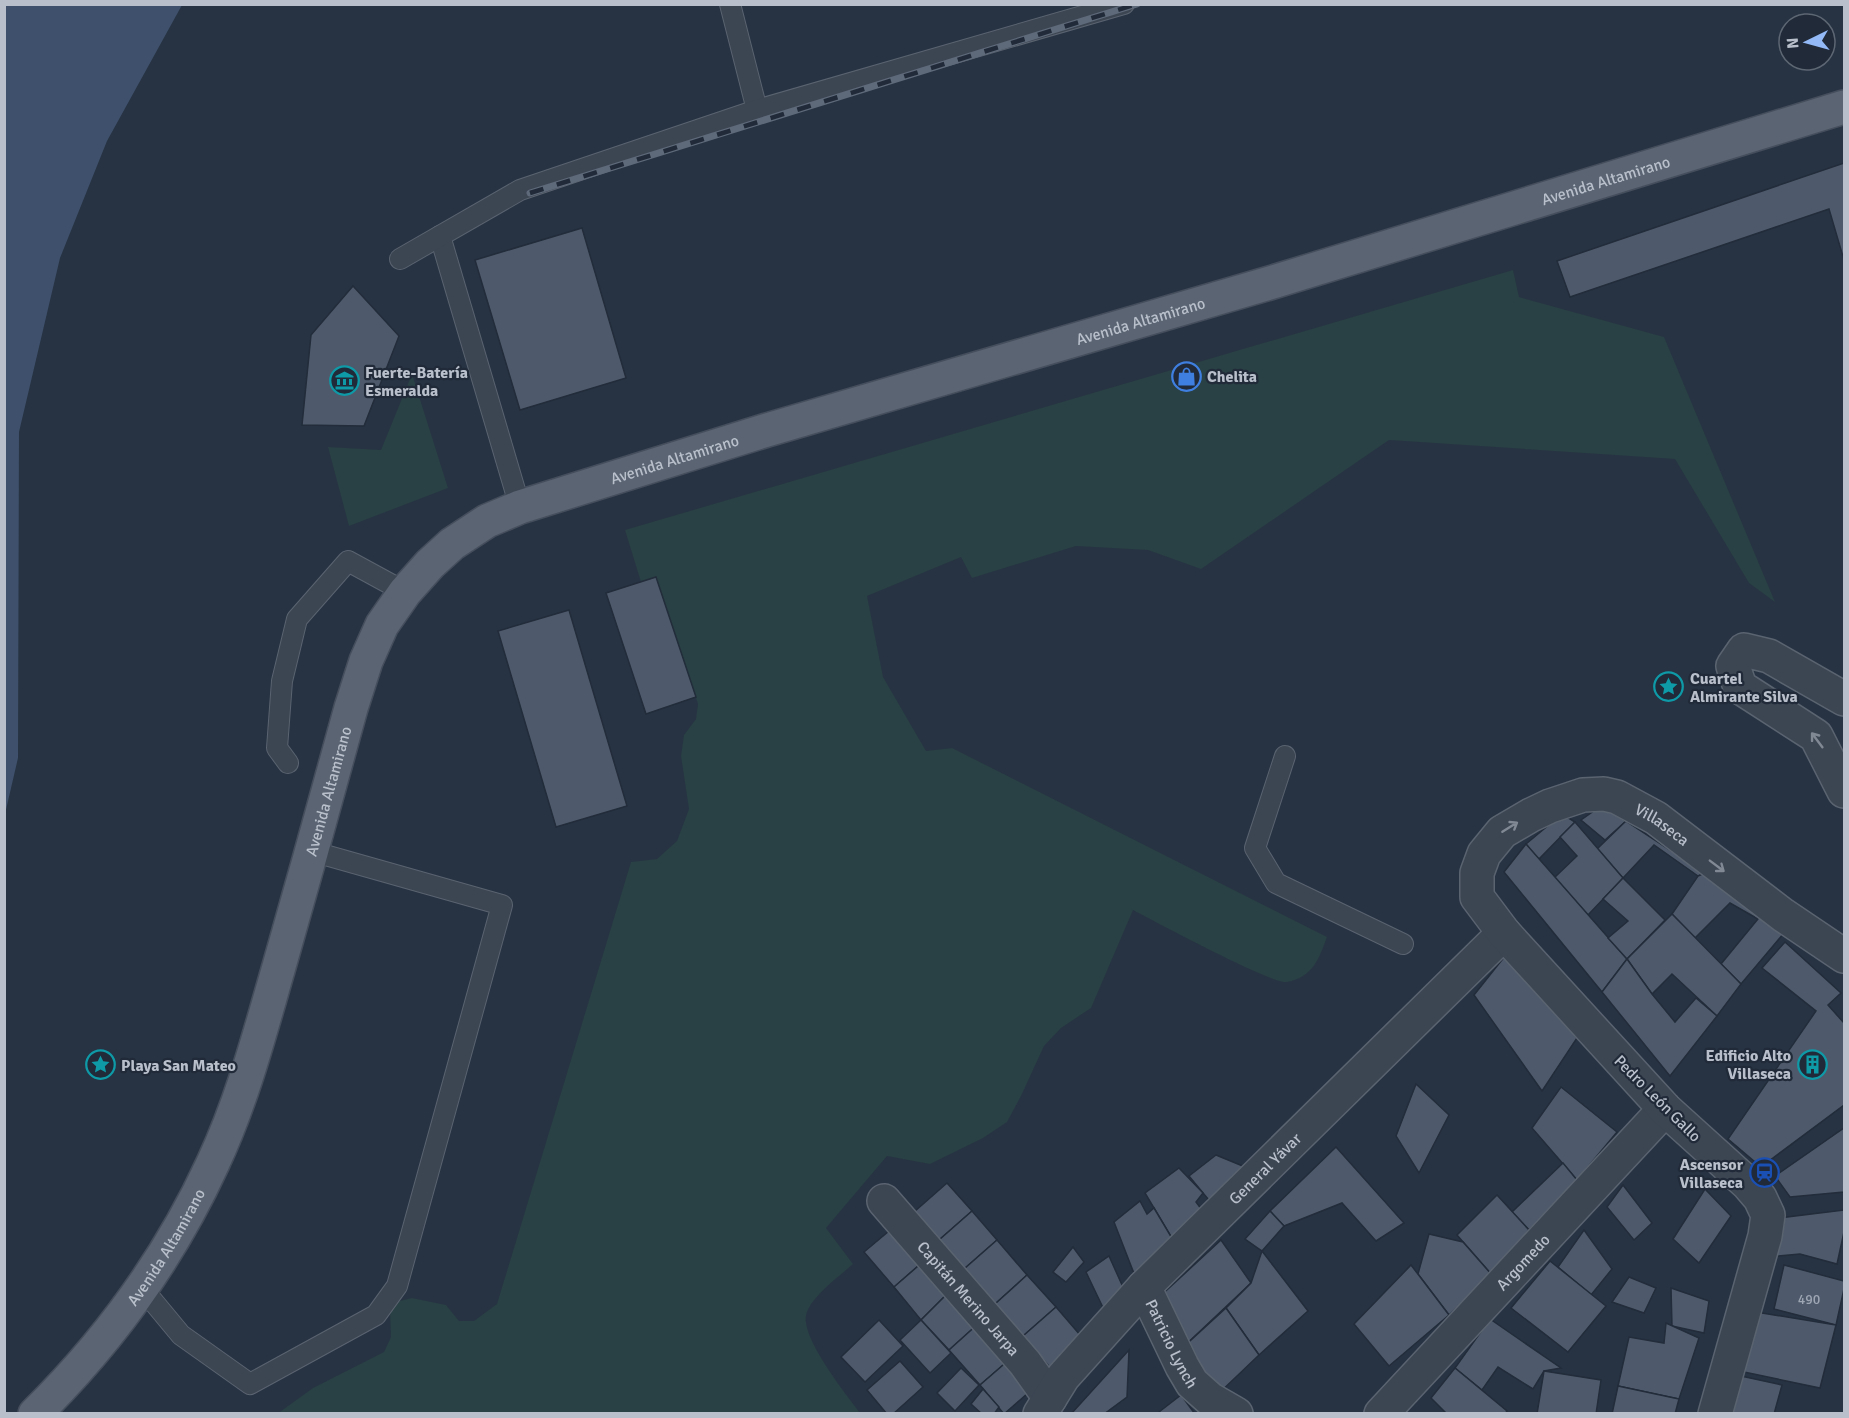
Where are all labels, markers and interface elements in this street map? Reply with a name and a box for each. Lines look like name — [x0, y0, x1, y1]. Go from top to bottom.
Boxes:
north arrow — [1777, 12, 1837, 72]
text: N — [1783, 37, 1804, 50]
street label: Avenida Altamirano — [1539, 152, 1673, 210]
street label: Avenida Altamirano — [1074, 293, 1208, 350]
shop icon: Chelita — [1170, 360, 1202, 392]
place label: Fuerte-Batería Esmeralda — [365, 363, 468, 401]
museum icon: Fuerte-Batería Esmeralda — [328, 365, 360, 397]
place label: Chelita — [1207, 367, 1257, 387]
street label: Avenida Altamirano — [608, 430, 742, 489]
place label: Cuartel Almirante Silva — [1690, 669, 1798, 707]
place icon: Cuartel Almirante Silva — [1653, 671, 1685, 703]
street label: Avenida Altamirano — [302, 724, 356, 859]
one-way arrow — [1811, 732, 1824, 748]
street label: Villaseca — [1631, 800, 1693, 851]
one-way arrow — [1501, 821, 1518, 833]
one-way arrow — [1709, 860, 1725, 872]
place label: Edificio Alto Villaseca — [1706, 1046, 1791, 1084]
building icon: Edificio Alto Villaseca — [1796, 1048, 1828, 1080]
place icon: Playa San Mateo — [84, 1049, 116, 1081]
street label: Pedro León Gallo — [1610, 1051, 1705, 1146]
place label: Playa San Mateo — [121, 1056, 236, 1076]
street label: General Yávar — [1225, 1129, 1306, 1209]
place label: Ascensor Villaseca — [1680, 1155, 1744, 1193]
station icon: Ascensor Villaseca — [1748, 1157, 1780, 1189]
street label: Avenida Altamirano — [123, 1186, 210, 1310]
street label: Argomedo — [1492, 1230, 1555, 1295]
street label: Capitán Merino Jarpa — [913, 1237, 1023, 1361]
house number: 490 — [1798, 1291, 1820, 1308]
street label: Patricio Lynch — [1140, 1296, 1202, 1392]

